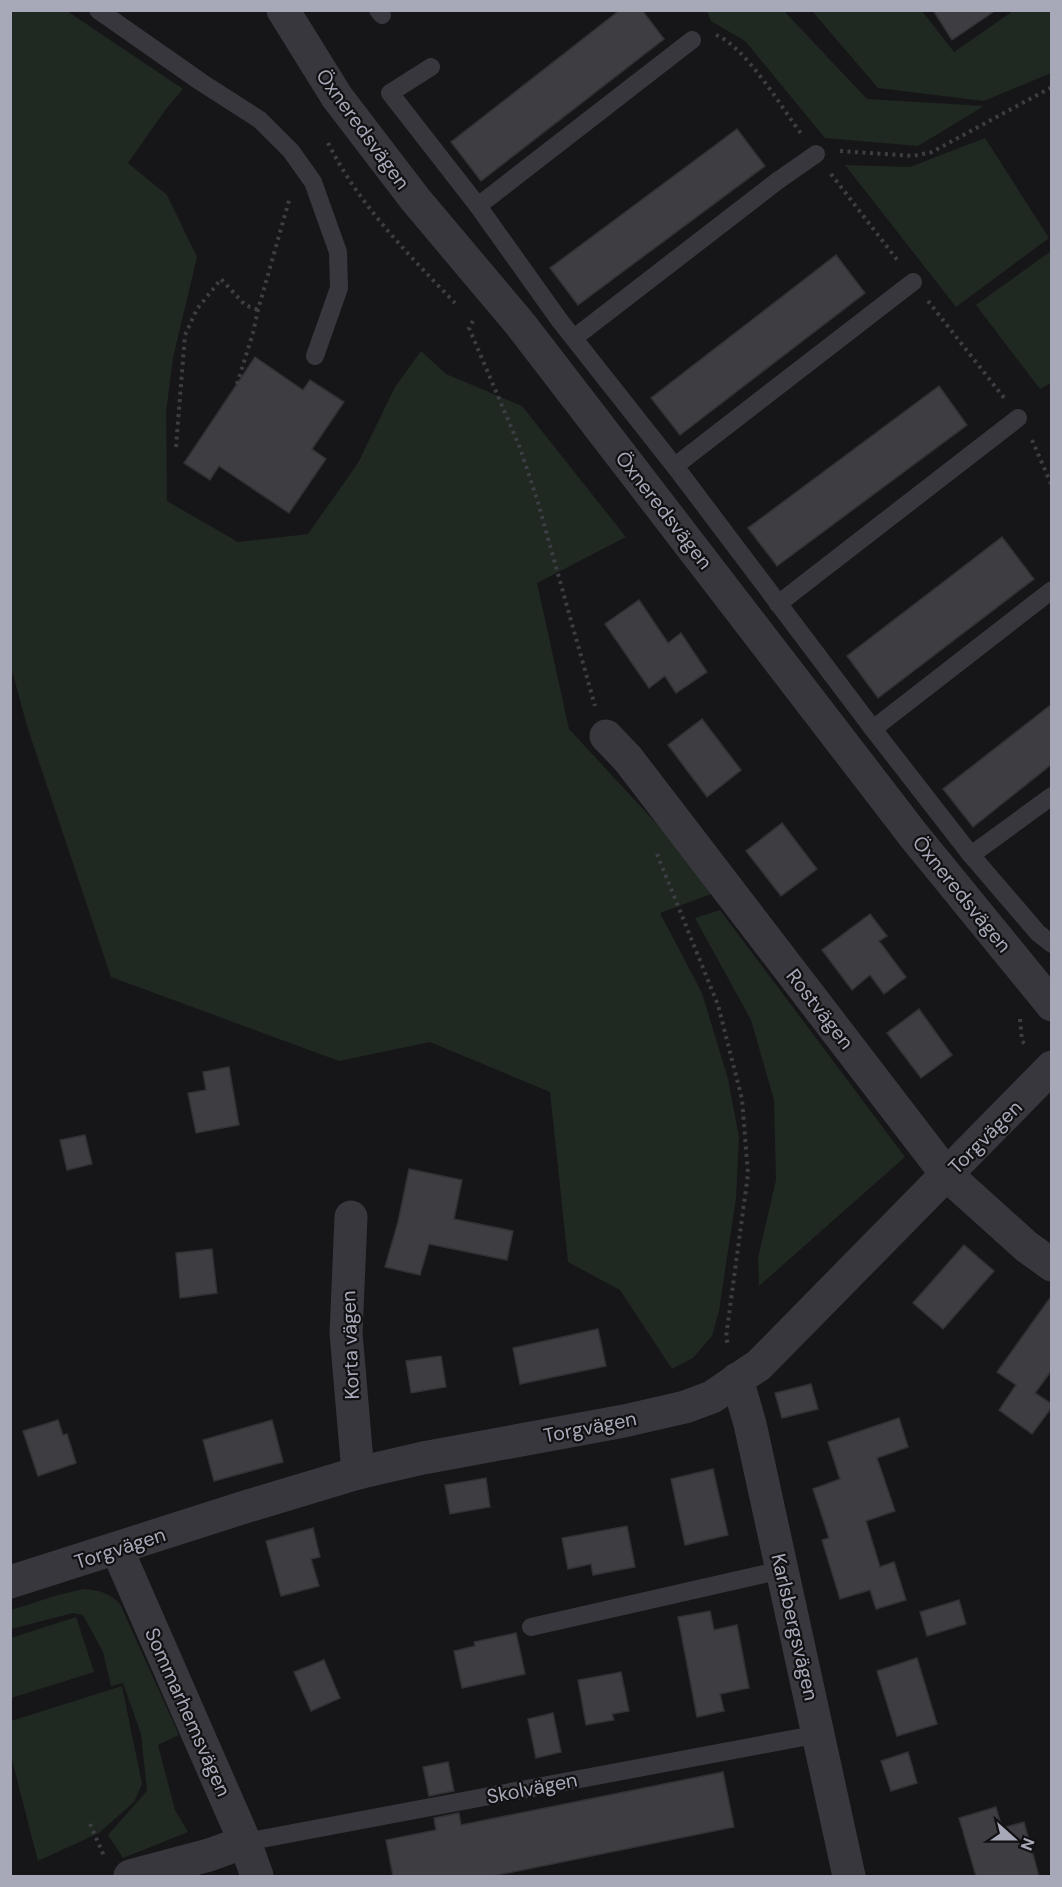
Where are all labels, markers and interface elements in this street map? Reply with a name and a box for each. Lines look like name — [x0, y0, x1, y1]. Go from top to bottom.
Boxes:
street label: Öxneredsvägen — [310, 63, 416, 195]
street label: Öxneredsvägen — [610, 446, 718, 574]
street label: Öxneredsvägen — [907, 830, 1017, 958]
street label: Rostvägen — [780, 964, 860, 1054]
street label: Torgvägen — [943, 1095, 1027, 1179]
street label: Korta vägen — [335, 1290, 365, 1400]
street label: Torgvägen — [541, 1405, 639, 1449]
street label: Torgvägen — [71, 1521, 169, 1575]
street label: Karlsbergsvägen — [765, 1551, 825, 1703]
street label: Sommarhemsvägen — [139, 1624, 237, 1800]
street label: Skolvägen — [484, 1766, 580, 1810]
north arrow — [984, 1809, 1044, 1869]
text: N — [1016, 1835, 1039, 1853]

